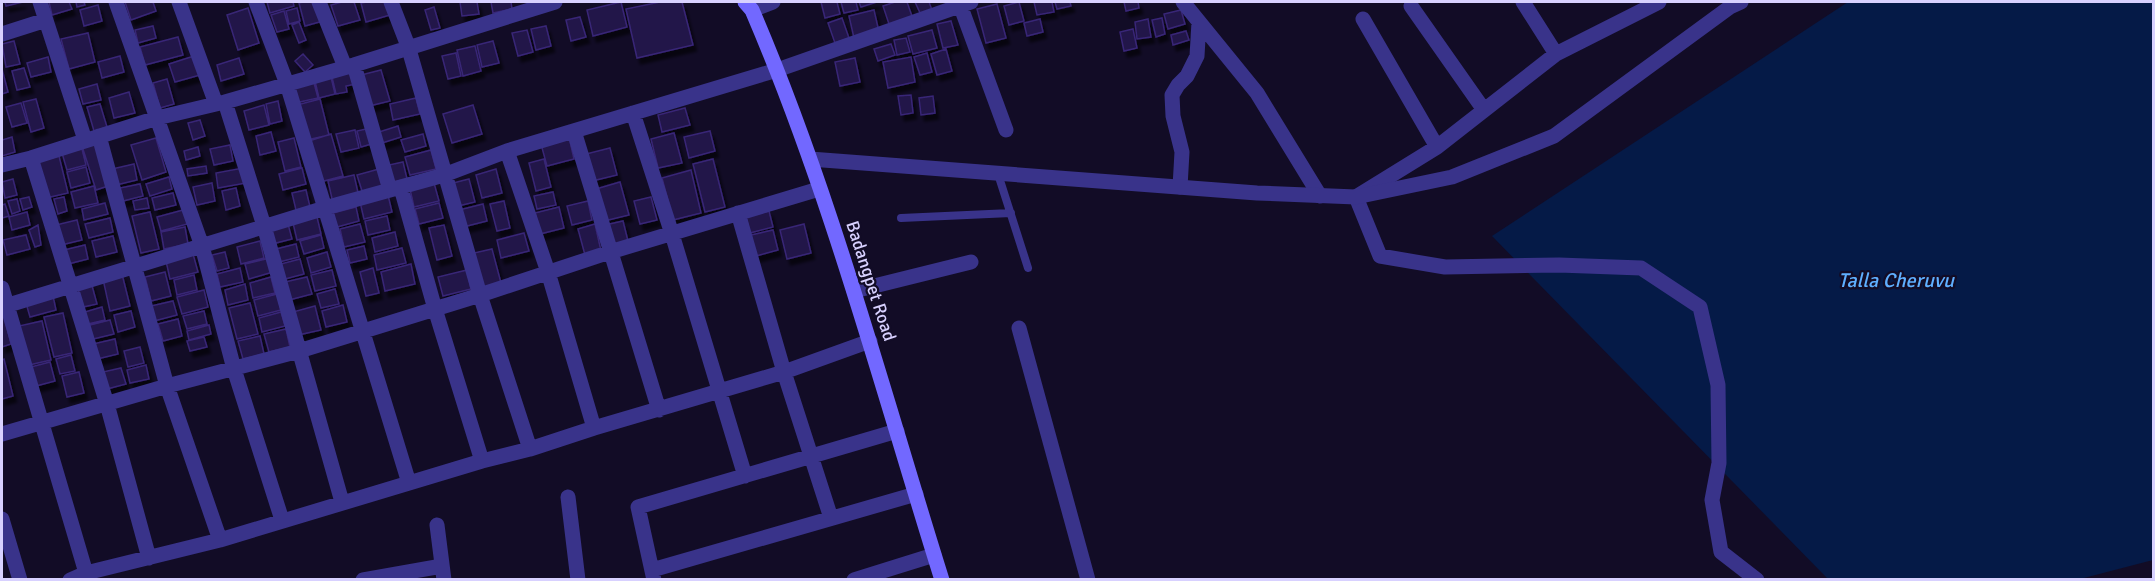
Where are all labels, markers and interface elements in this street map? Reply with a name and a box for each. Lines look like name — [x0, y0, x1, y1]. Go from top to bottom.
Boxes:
street label: Badangpet Road — [841, 218, 901, 344]
water label: Talla Cheruvu — [1838, 268, 1955, 293]

